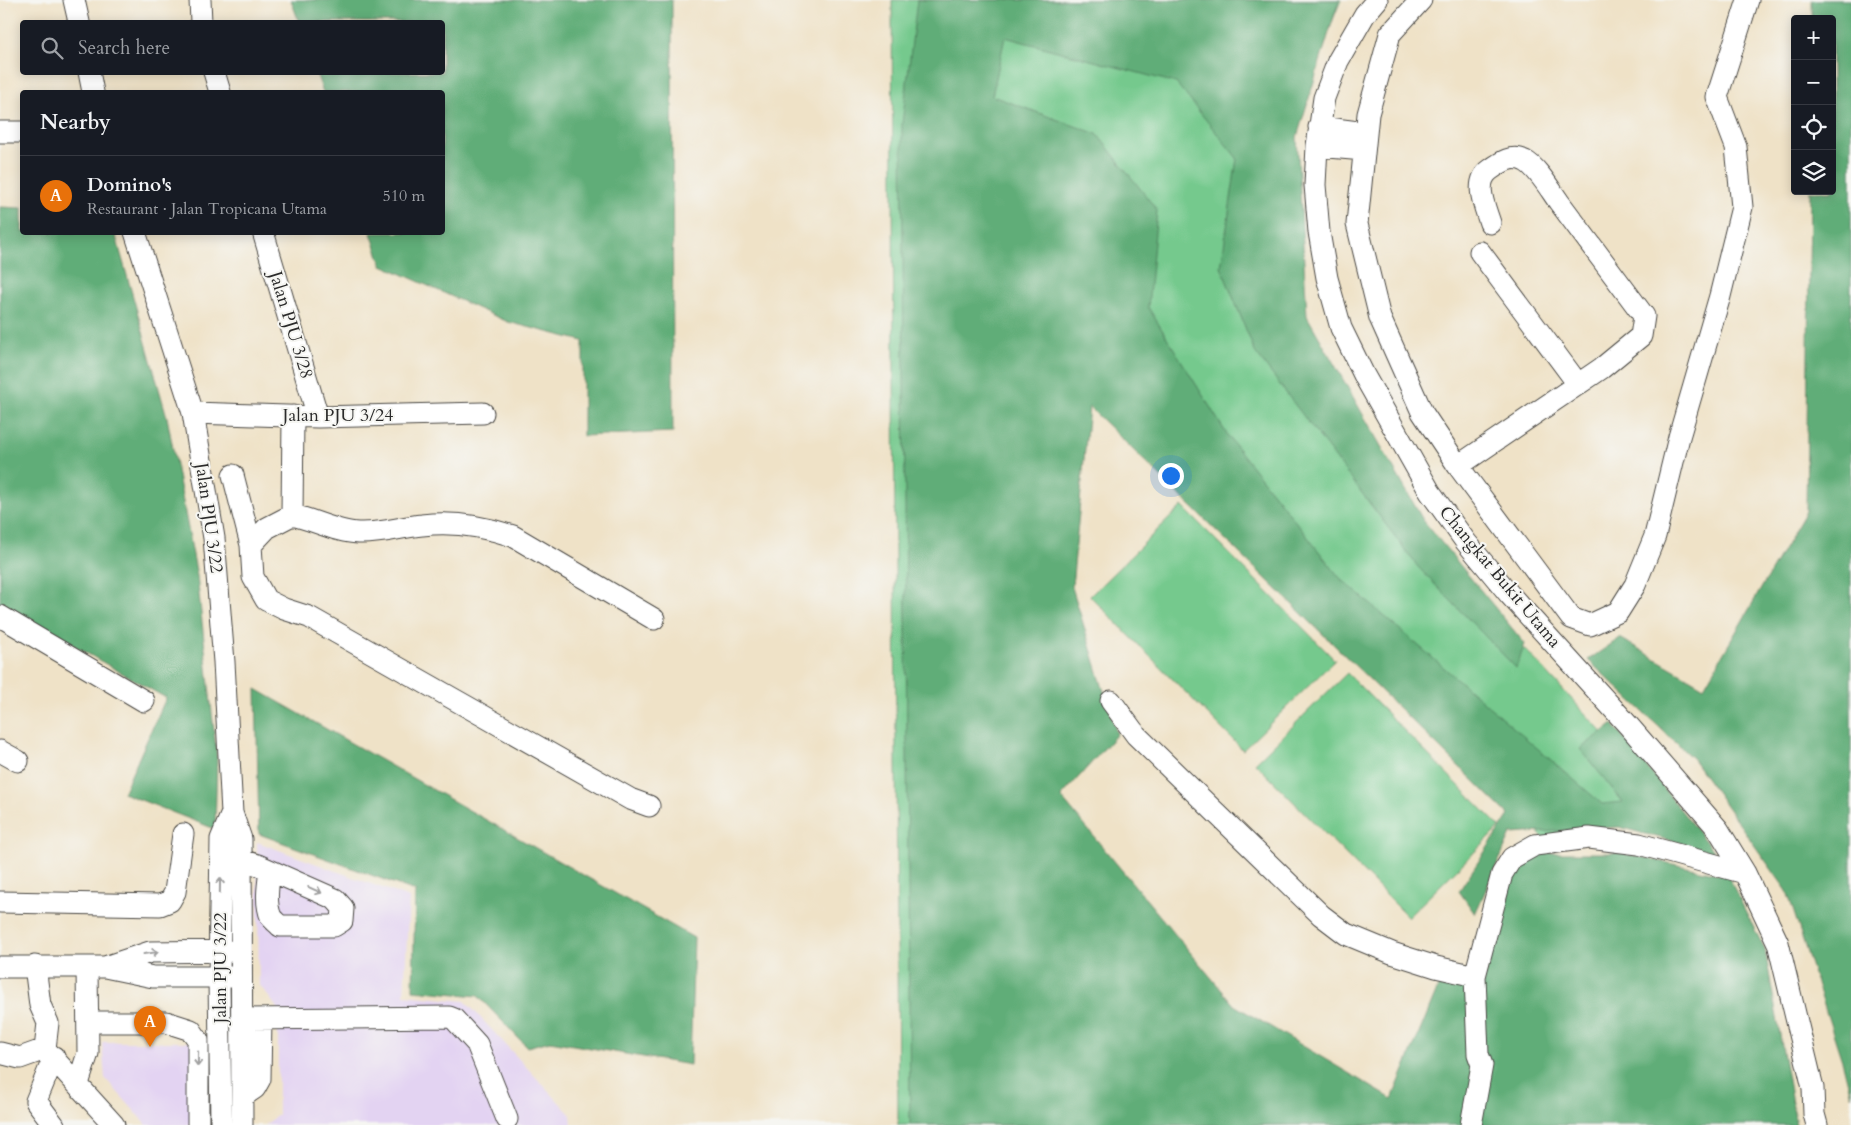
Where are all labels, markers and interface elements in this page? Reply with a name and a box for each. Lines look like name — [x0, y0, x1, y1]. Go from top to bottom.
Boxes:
map controls — [1791, 15, 1836, 195]
button: + — [1791, 15, 1836, 60]
search box — [20, 20, 445, 75]
icon: search — [38, 34, 66, 62]
text: Search here — [78, 35, 170, 61]
button: − — [1791, 60, 1836, 105]
button: locate — [1791, 105, 1836, 150]
text: Nearby — [40, 108, 111, 137]
button: layers — [1791, 150, 1836, 195]
text: Domino's — [87, 172, 172, 198]
text: A — [50, 185, 62, 207]
text: 510 m — [383, 185, 425, 207]
text: Restaurant · Jalan Tropicana Utama — [87, 198, 327, 220]
street label: Jalan PJU 3/28 — [262, 265, 319, 382]
street label: Jalan PJU 3/24 — [279, 403, 394, 428]
street label: Jalan PJU 3/22 — [188, 458, 229, 575]
your location — [1158, 463, 1184, 489]
street label: Changkat Bukit Utama — [1433, 501, 1567, 653]
one-way arrow — [215, 877, 225, 894]
one-way arrow — [307, 885, 322, 895]
street label: Jalan PJU 3/22 — [208, 912, 233, 1027]
one-way arrow — [143, 948, 159, 958]
pin: A — [134, 1006, 166, 1047]
one-way arrow — [193, 1050, 203, 1067]

